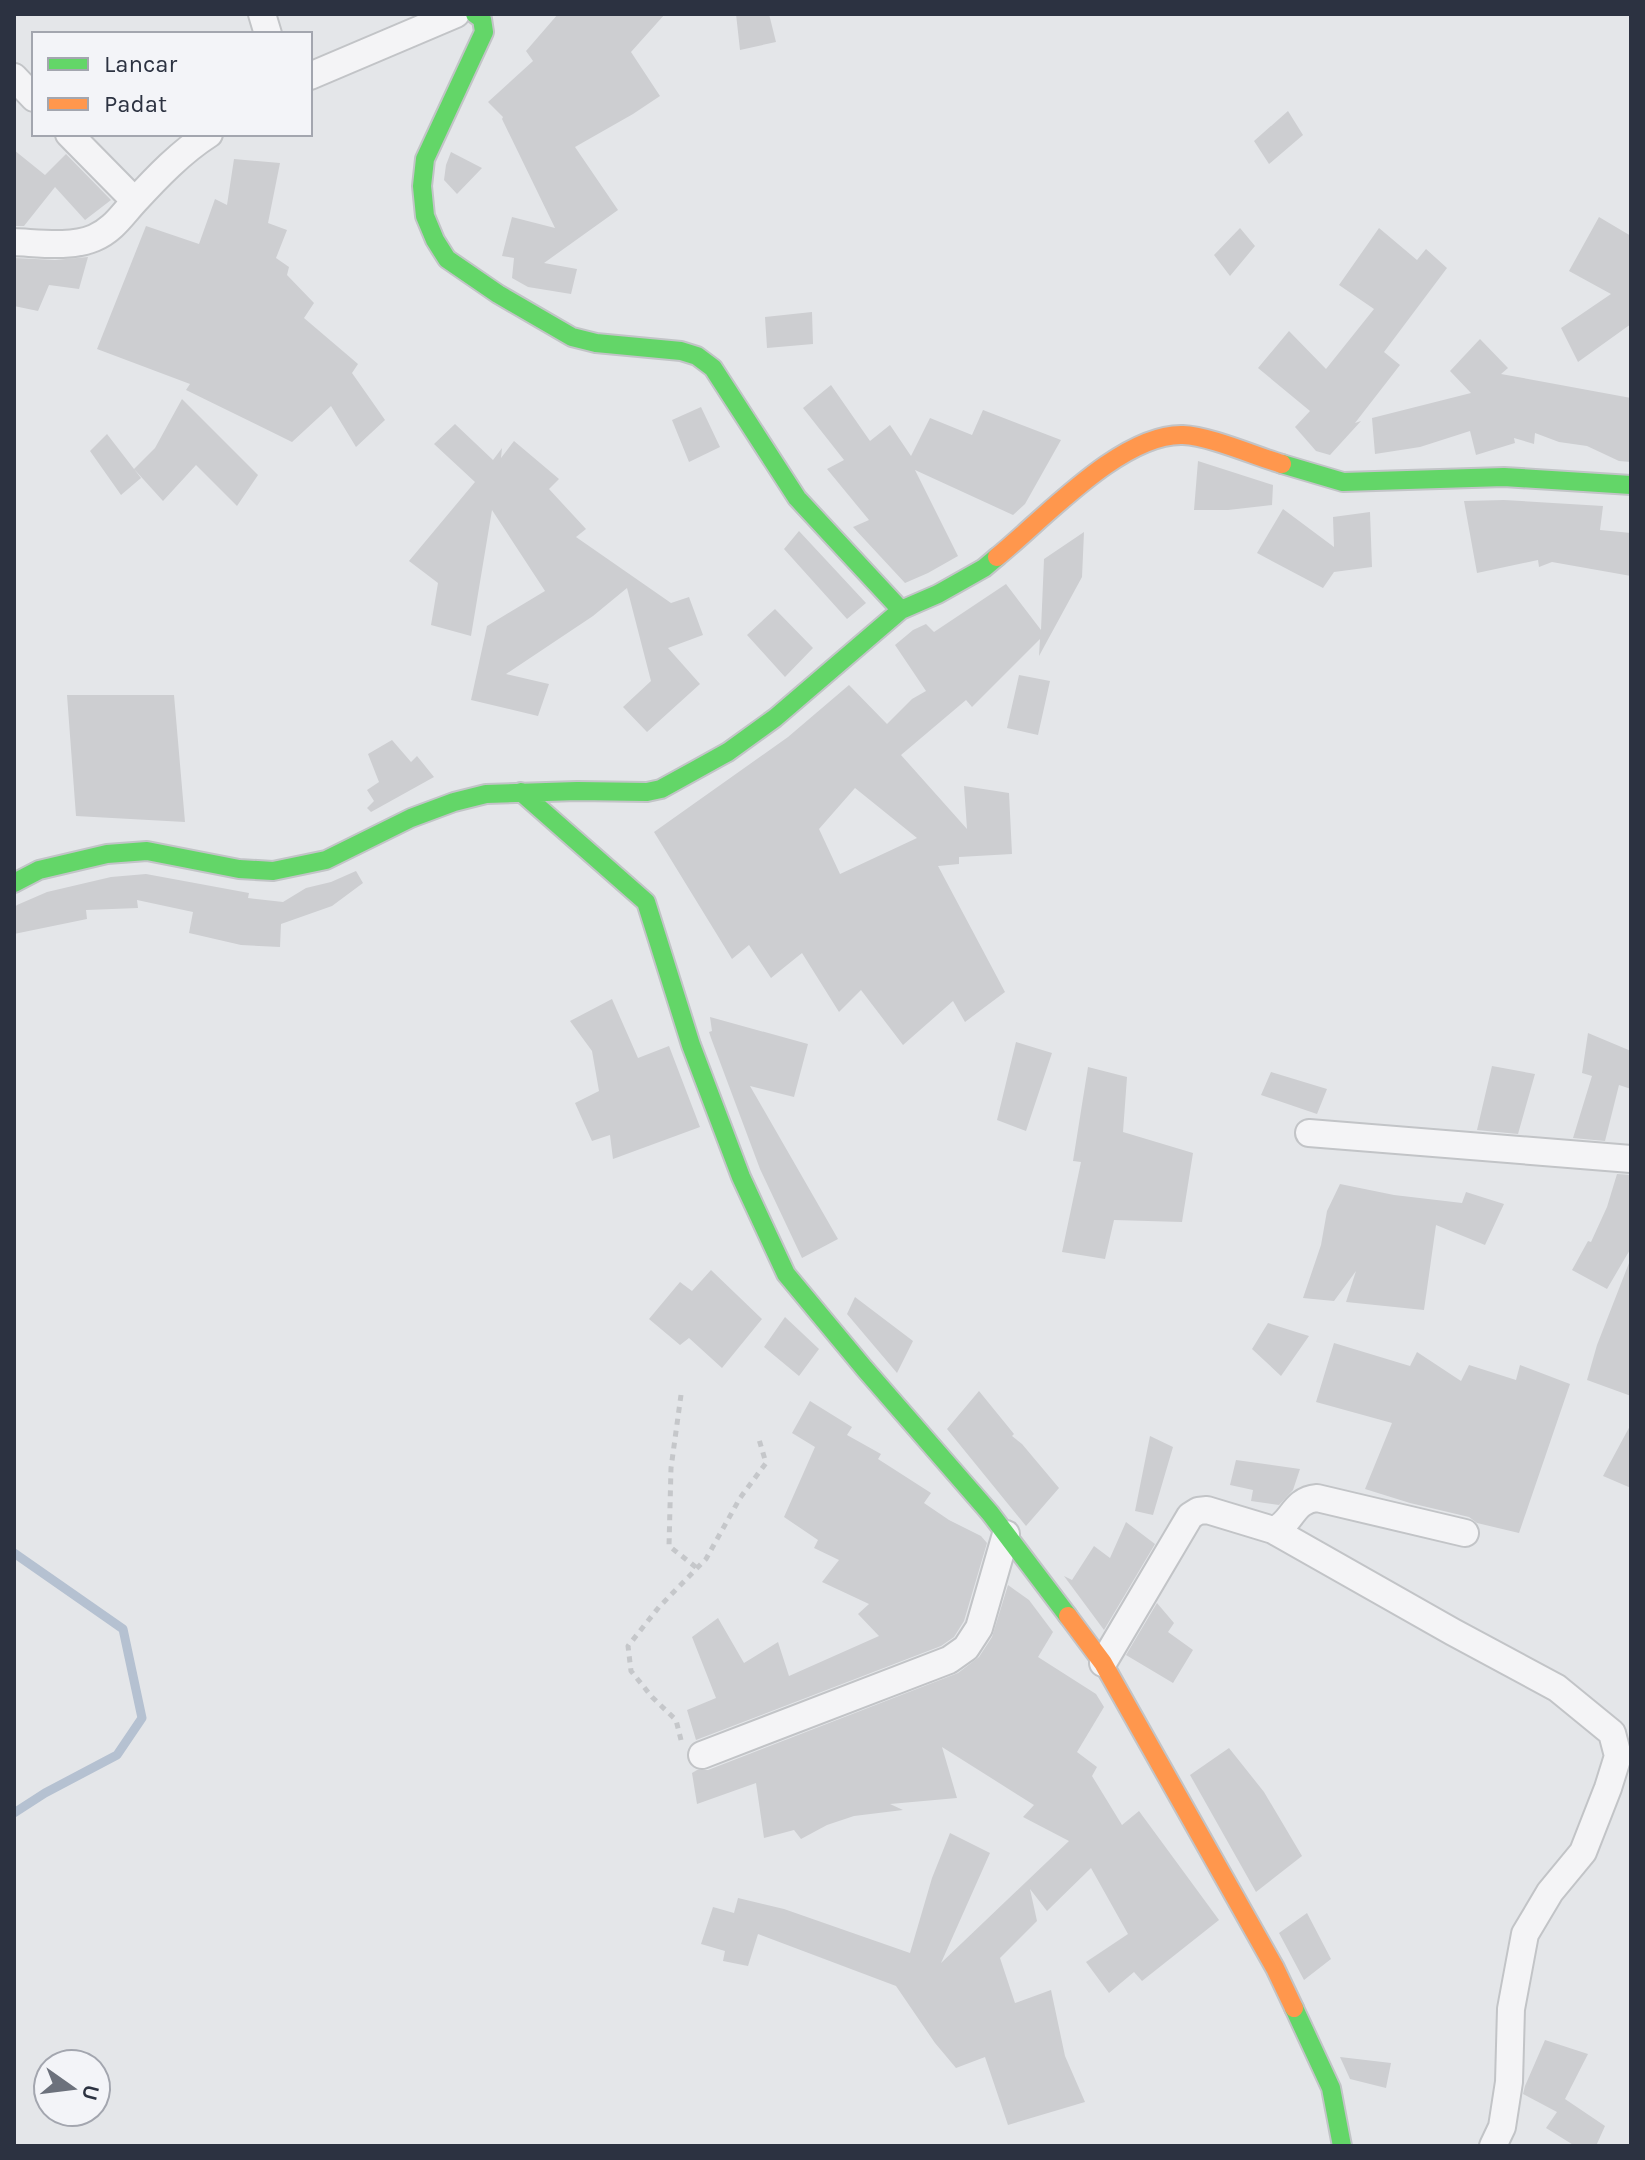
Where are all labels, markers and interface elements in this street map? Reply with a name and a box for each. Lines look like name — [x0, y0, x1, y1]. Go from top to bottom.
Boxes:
legend — [32, 32, 312, 136]
text: Lancar — [104, 50, 178, 78]
text: Padat — [104, 90, 167, 118]
north arrow — [32, 2048, 112, 2128]
text: U — [76, 2082, 105, 2103]

